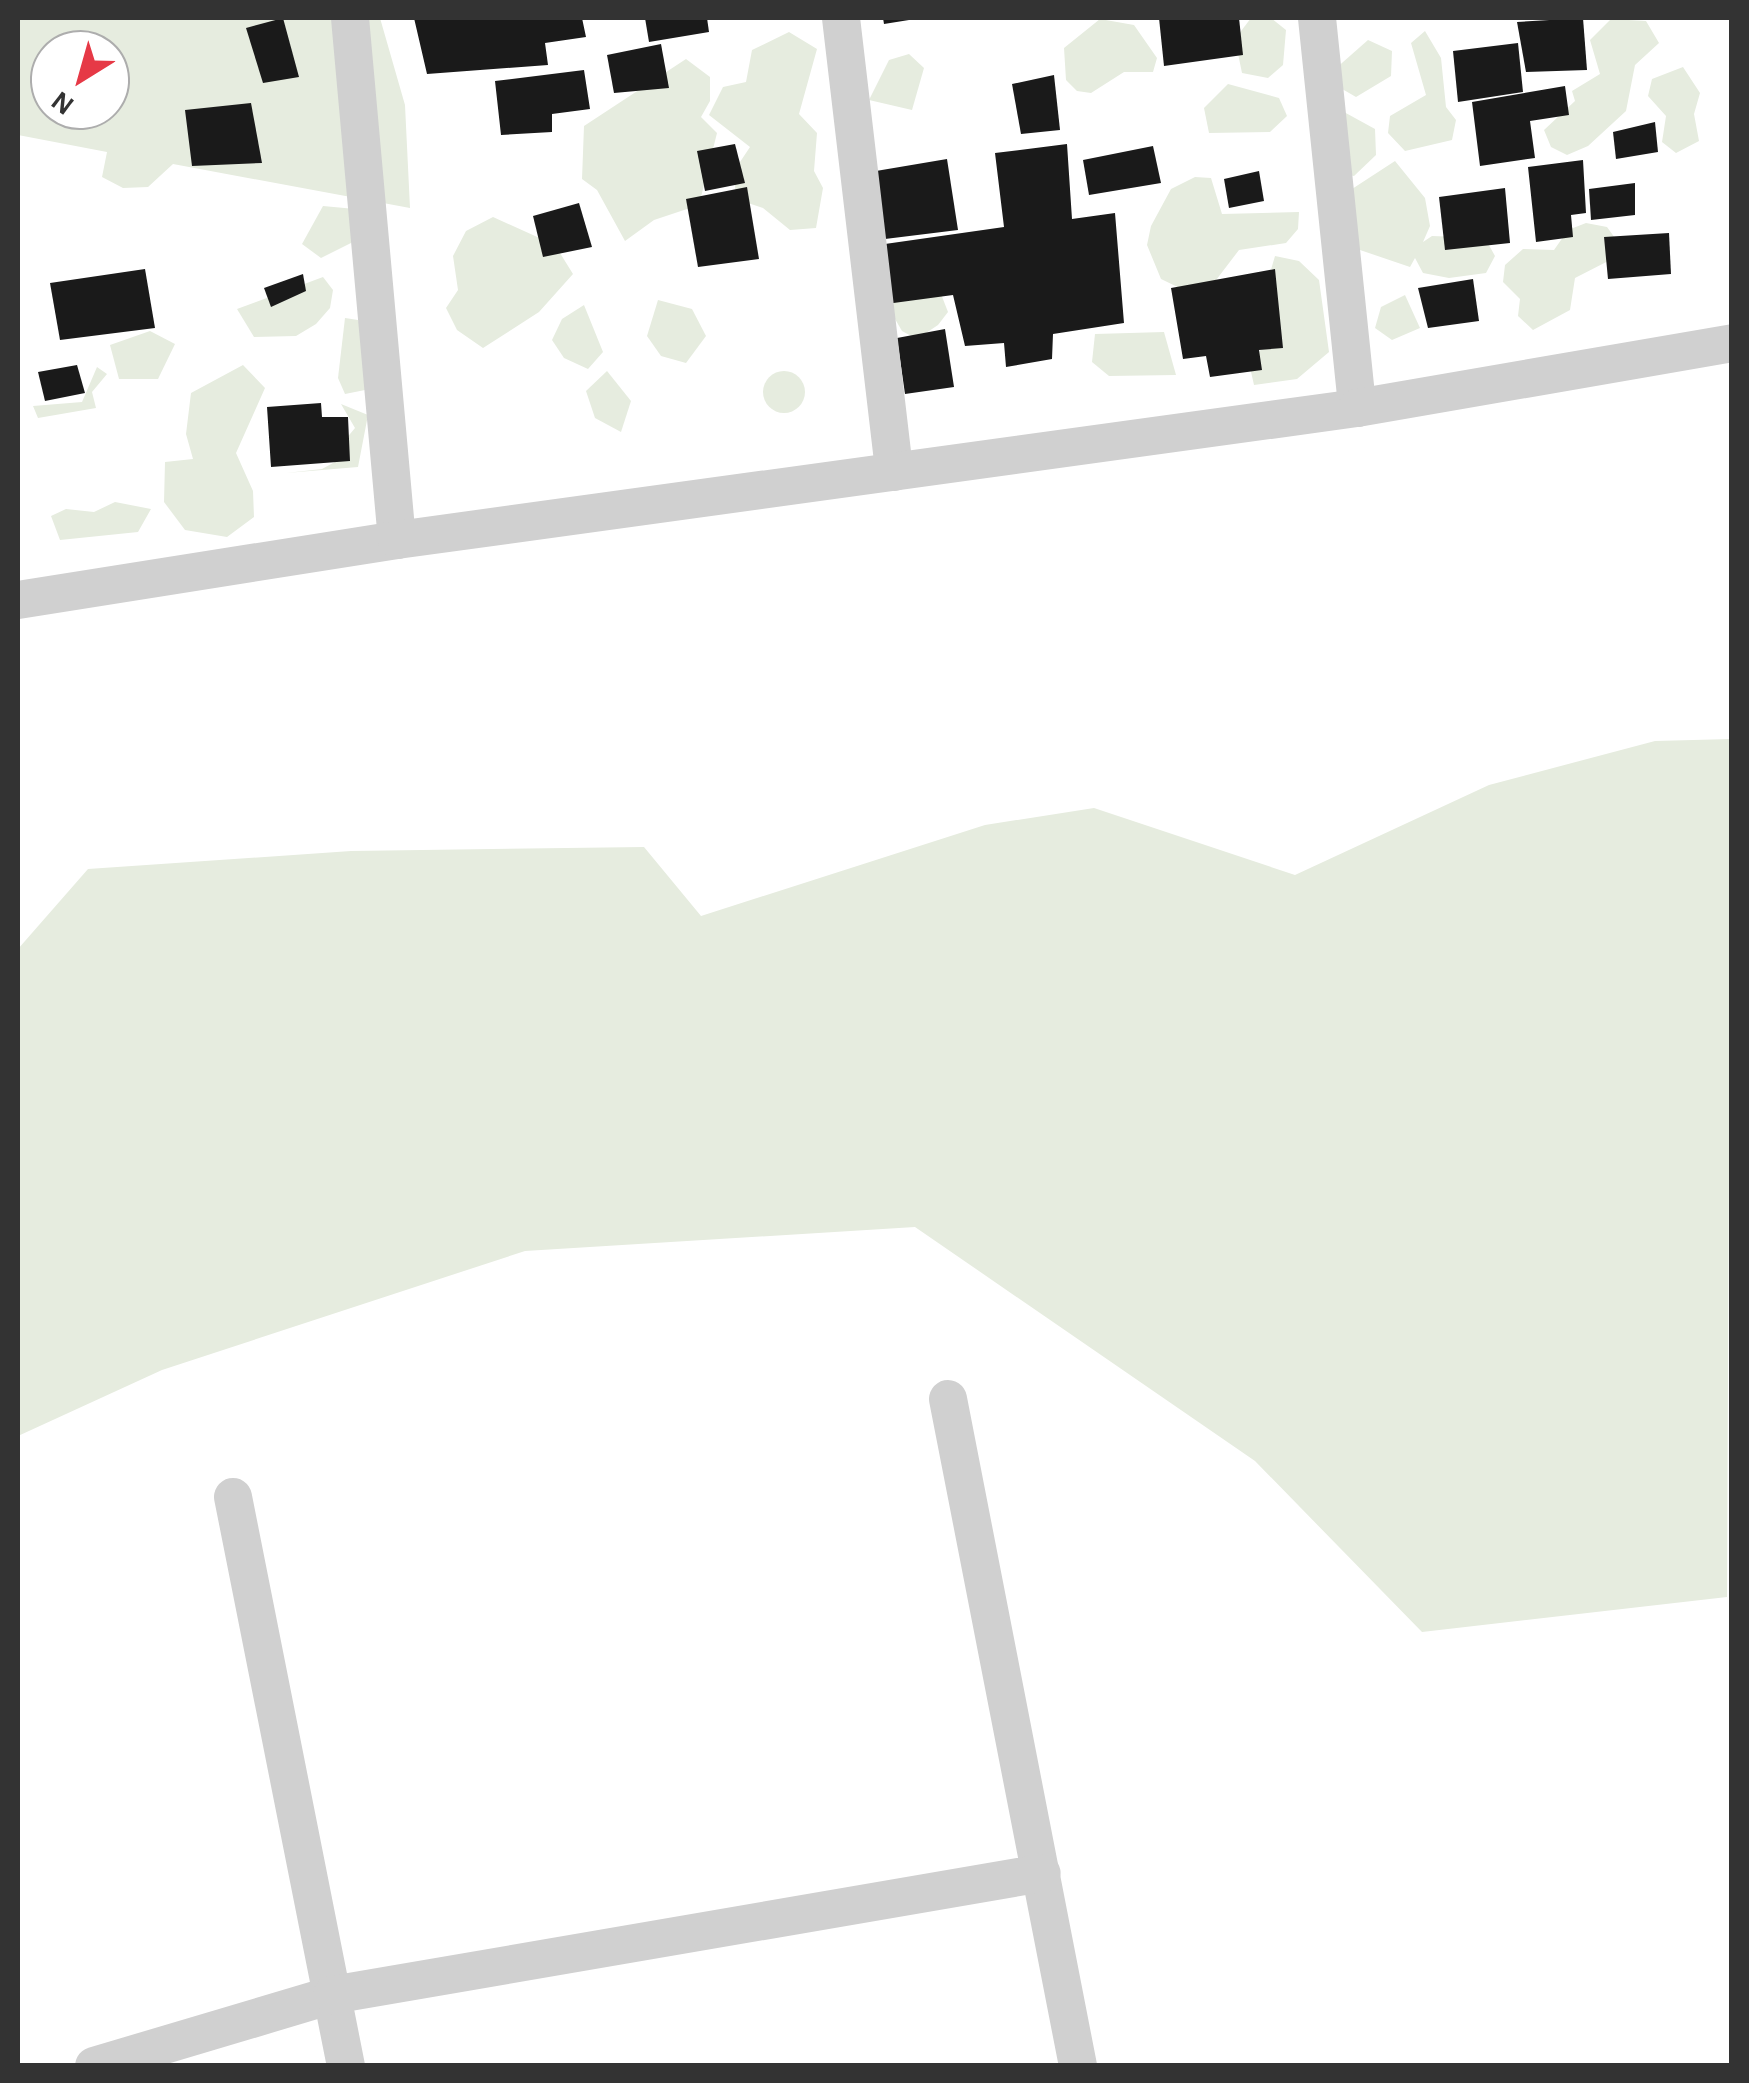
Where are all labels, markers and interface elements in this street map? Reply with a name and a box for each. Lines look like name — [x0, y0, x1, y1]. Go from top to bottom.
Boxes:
north arrow — [30, 30, 130, 130]
text: N — [47, 85, 79, 119]

